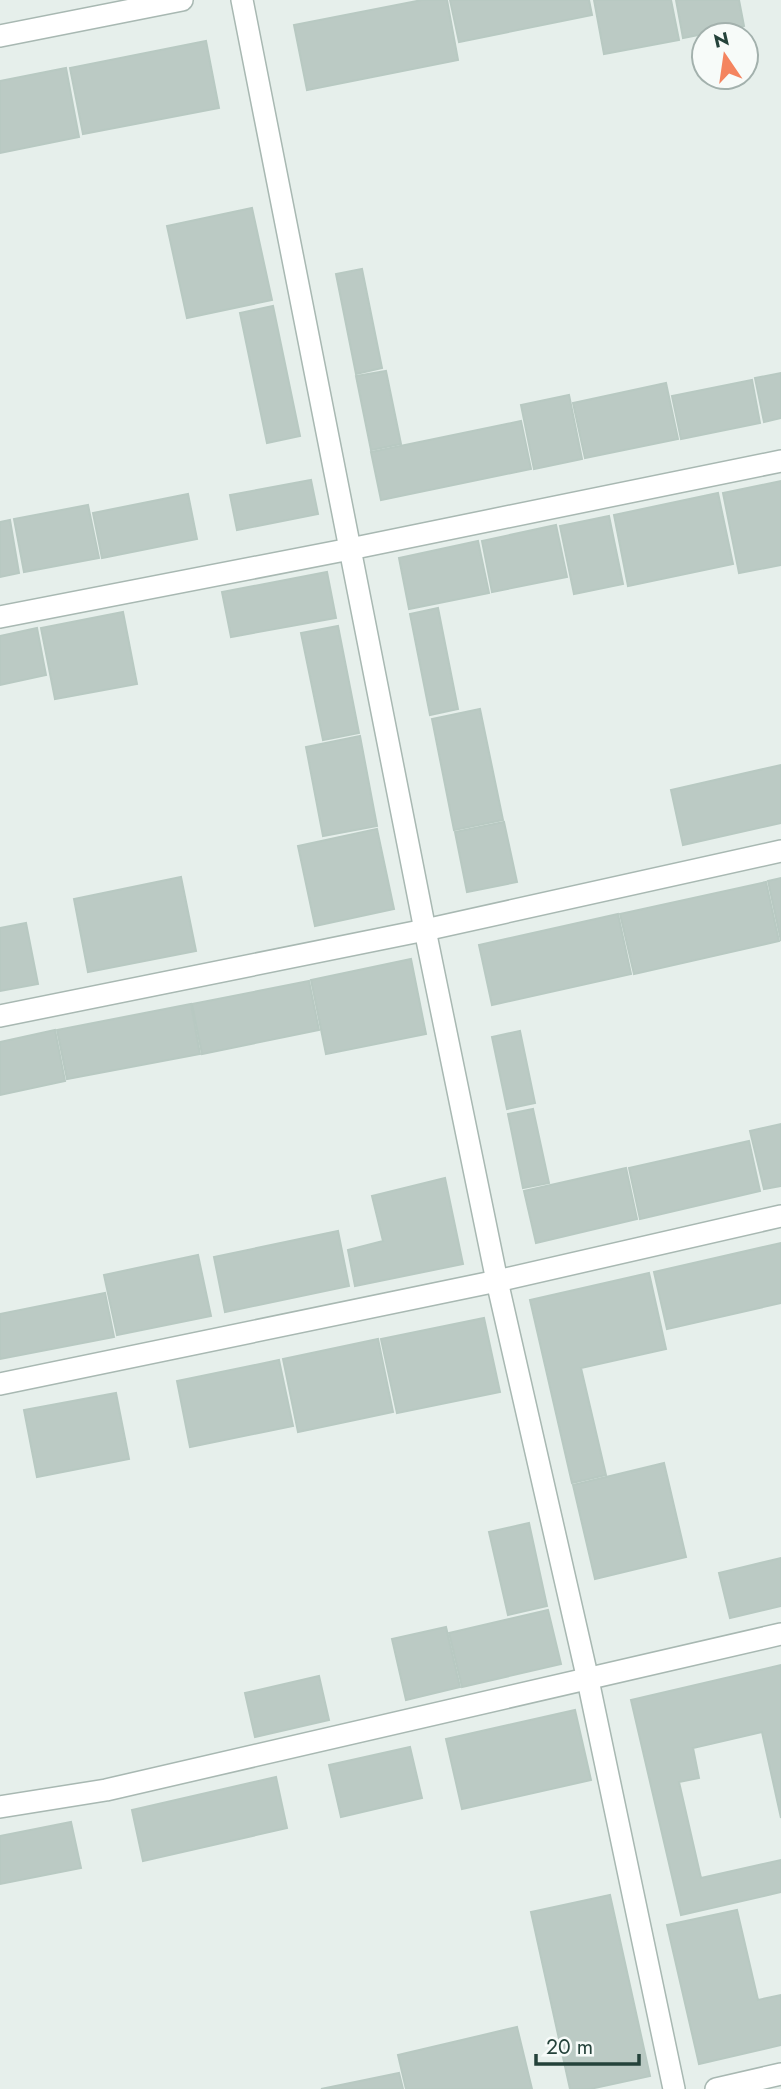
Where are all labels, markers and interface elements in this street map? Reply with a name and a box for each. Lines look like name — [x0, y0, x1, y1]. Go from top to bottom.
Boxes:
north arrow — [690, 21, 760, 91]
text: N — [711, 25, 732, 55]
scale bar — [536, 2022, 639, 2066]
text: 20 m — [546, 2032, 593, 2062]

